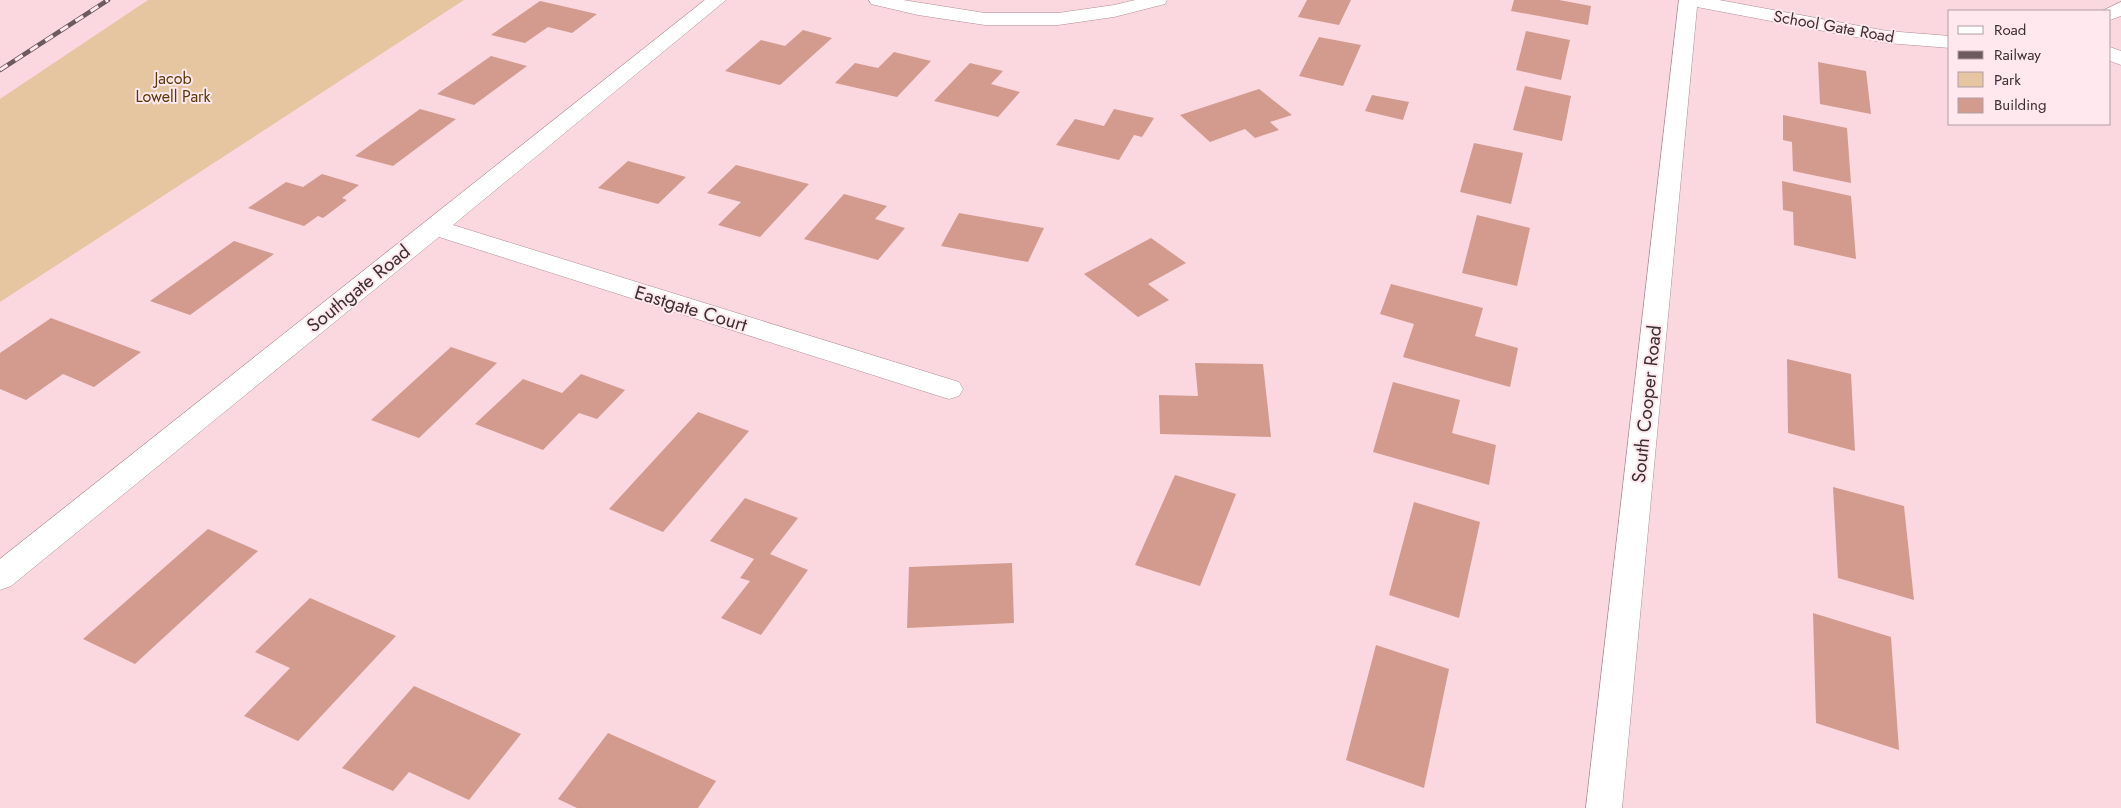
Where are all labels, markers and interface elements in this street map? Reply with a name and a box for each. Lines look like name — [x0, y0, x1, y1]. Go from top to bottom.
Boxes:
street label: School Gate Road — [1772, 5, 1896, 48]
legend — [1948, 10, 2111, 125]
text: Road — [1994, 19, 2026, 41]
text: Railway — [1994, 44, 2041, 66]
park label: Jacob Lowell Park — [135, 67, 212, 108]
text: Park — [1994, 69, 2021, 91]
text: Building — [1994, 94, 2046, 116]
street label: Southgate Road — [301, 238, 416, 339]
street label: Eastgate Court — [631, 279, 751, 339]
street label: South Cooper Road — [1625, 324, 1668, 484]

